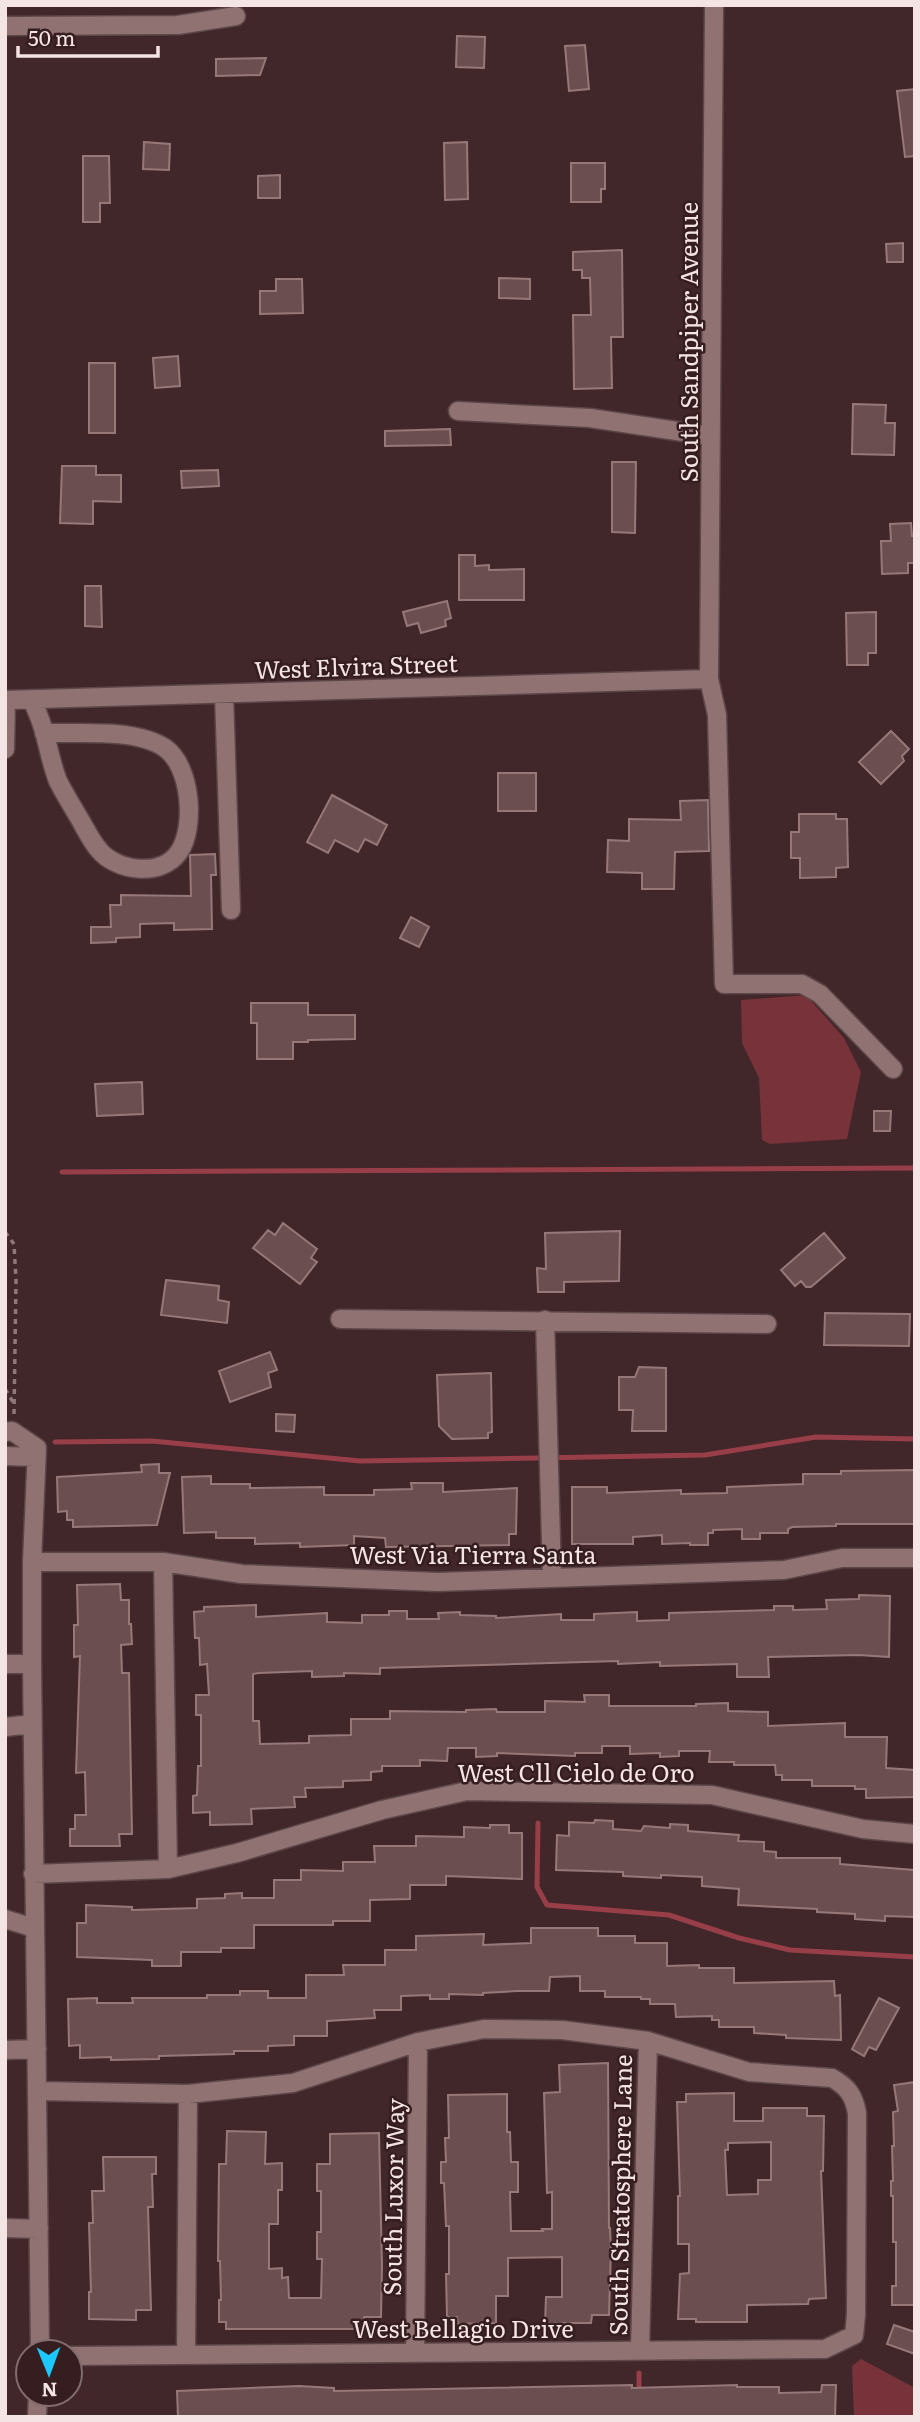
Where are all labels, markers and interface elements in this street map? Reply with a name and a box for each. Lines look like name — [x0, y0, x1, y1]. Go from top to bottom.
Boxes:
scale bar — [18, 14, 158, 58]
text: 50 m — [28, 21, 75, 52]
street label: South Sandpiper Avenue — [670, 202, 705, 482]
street label: West Elvira Street — [254, 644, 459, 686]
street label: West Via Tierra Santa — [350, 1536, 596, 1571]
street label: West Cll Cielo de Oro — [457, 1754, 695, 1789]
street label: South Stratosphere Lane — [599, 2054, 639, 2336]
street label: South Luxor Way — [373, 2098, 411, 2296]
street label: West Bellagio Drive — [352, 2310, 574, 2345]
north arrow — [14, 2338, 84, 2408]
text: N — [41, 2377, 58, 2405]

